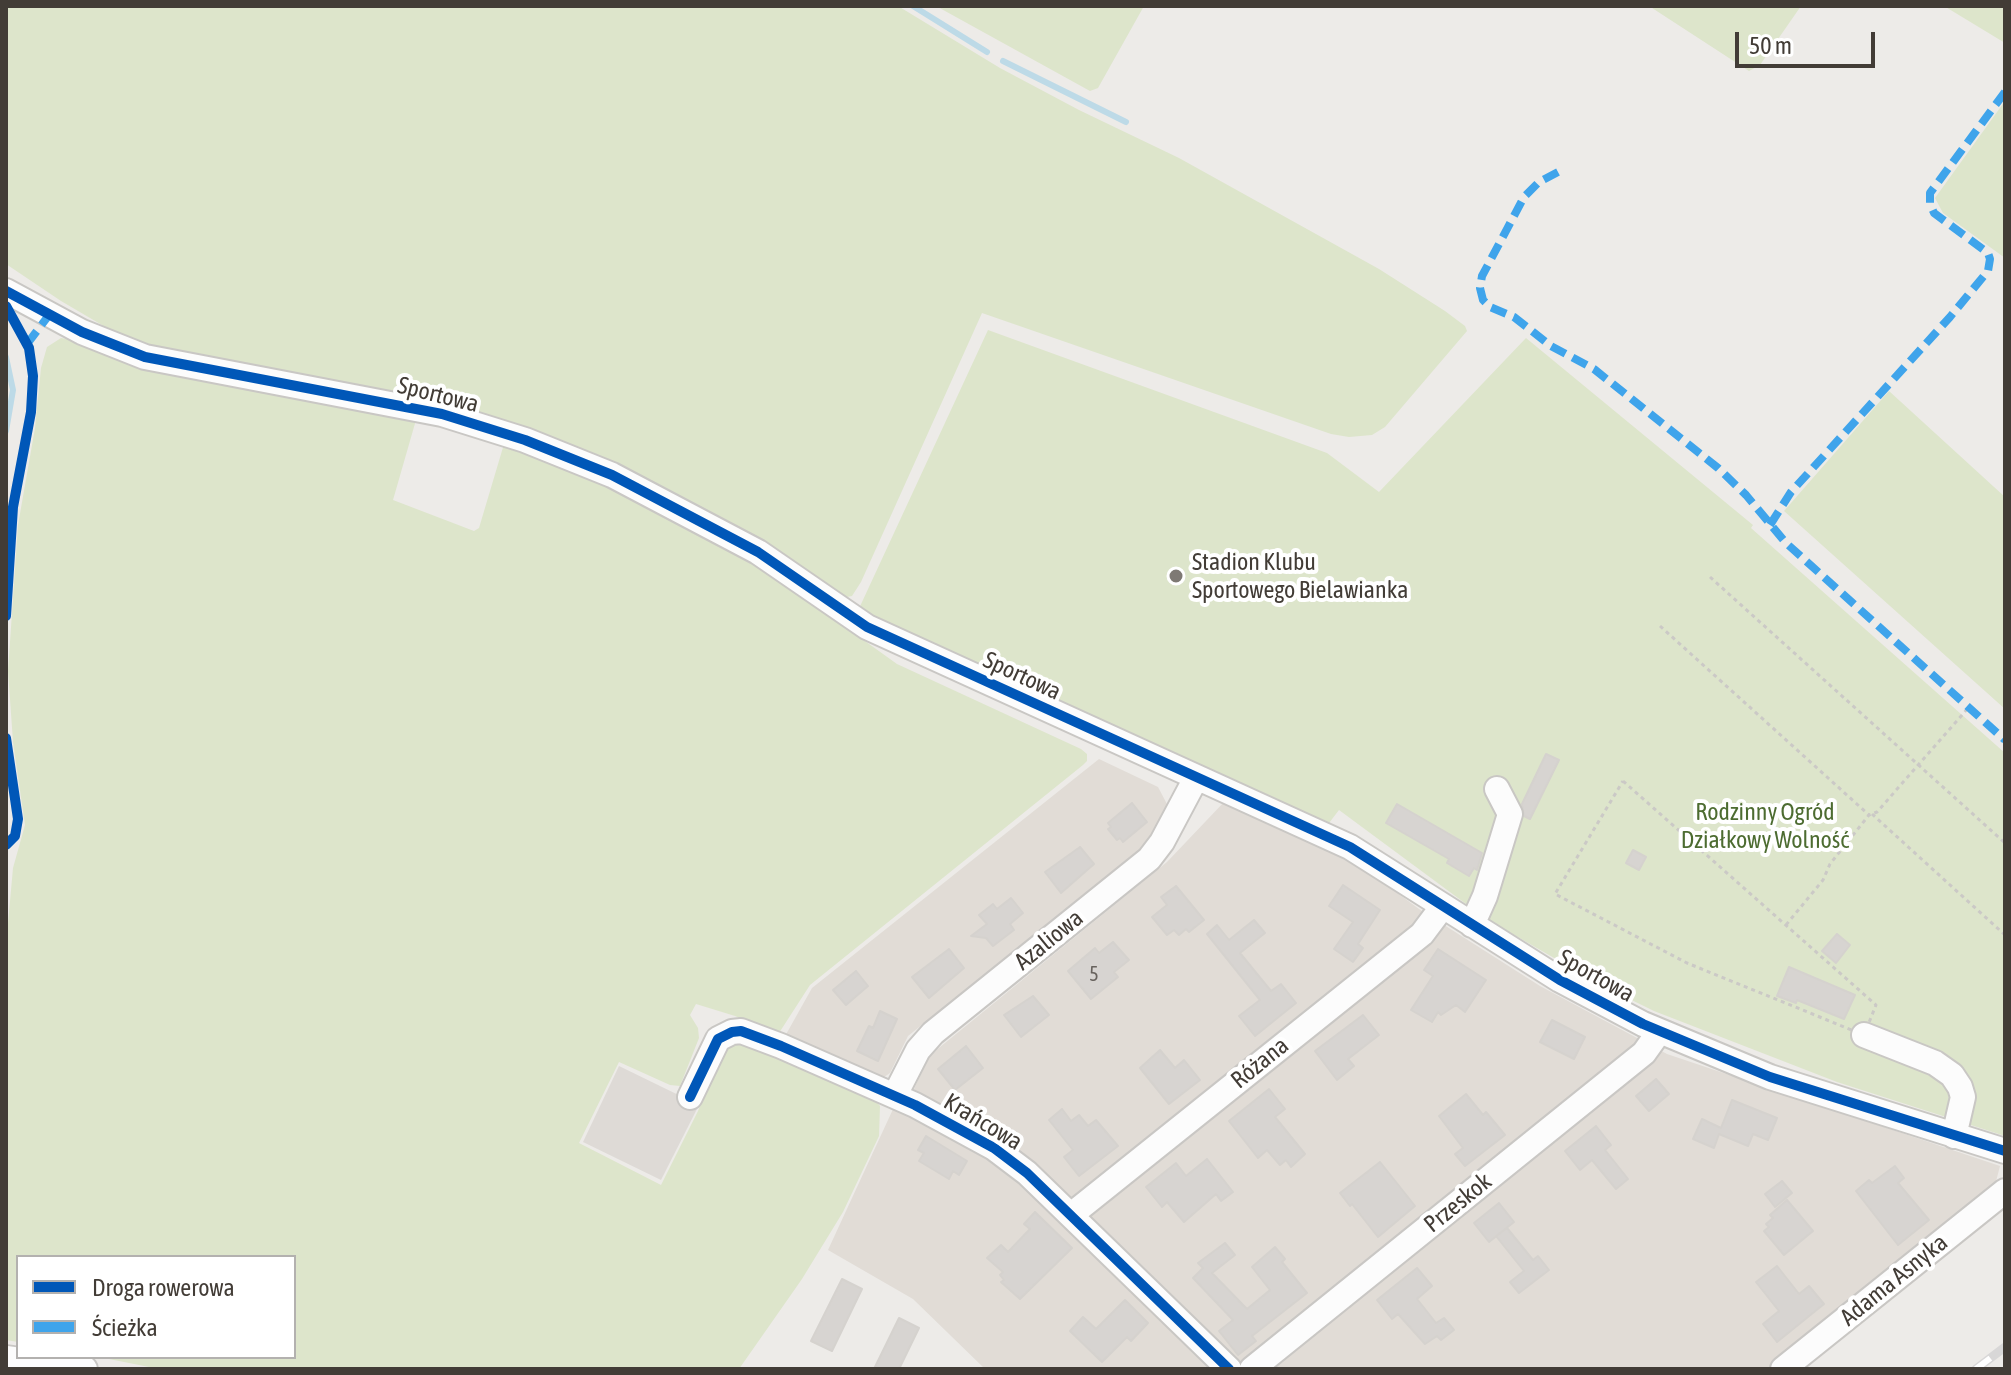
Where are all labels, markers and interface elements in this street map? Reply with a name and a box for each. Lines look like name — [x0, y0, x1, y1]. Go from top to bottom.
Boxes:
scale bar — [1739, 16, 1879, 66]
text: 50 m — [1749, 32, 1792, 59]
street label: Sportowa — [394, 371, 482, 419]
place label: Stadion Klubu Sportowego Bielawianka — [1192, 548, 1408, 604]
marker: Stadion Klubu Sportowego Bielawianka — [1167, 567, 1185, 585]
street label: Sportowa — [979, 646, 1065, 706]
park label: Rodzinny Ogród Działkowy Wolność — [1681, 798, 1849, 854]
street label: Azaliowa — [1009, 904, 1089, 976]
street label: Sportowa — [1553, 943, 1639, 1009]
house number: 5 — [1089, 963, 1099, 987]
street label: Różana — [1225, 1031, 1295, 1095]
street label: Krańcowa — [939, 1087, 1027, 1157]
street label: Przeskok — [1418, 1167, 1498, 1239]
street label: Adama Asnyka — [1835, 1228, 1953, 1332]
legend — [16, 1255, 296, 1359]
text: Droga rowerowa — [92, 1274, 235, 1301]
text: Ścieżka — [92, 1314, 158, 1341]

